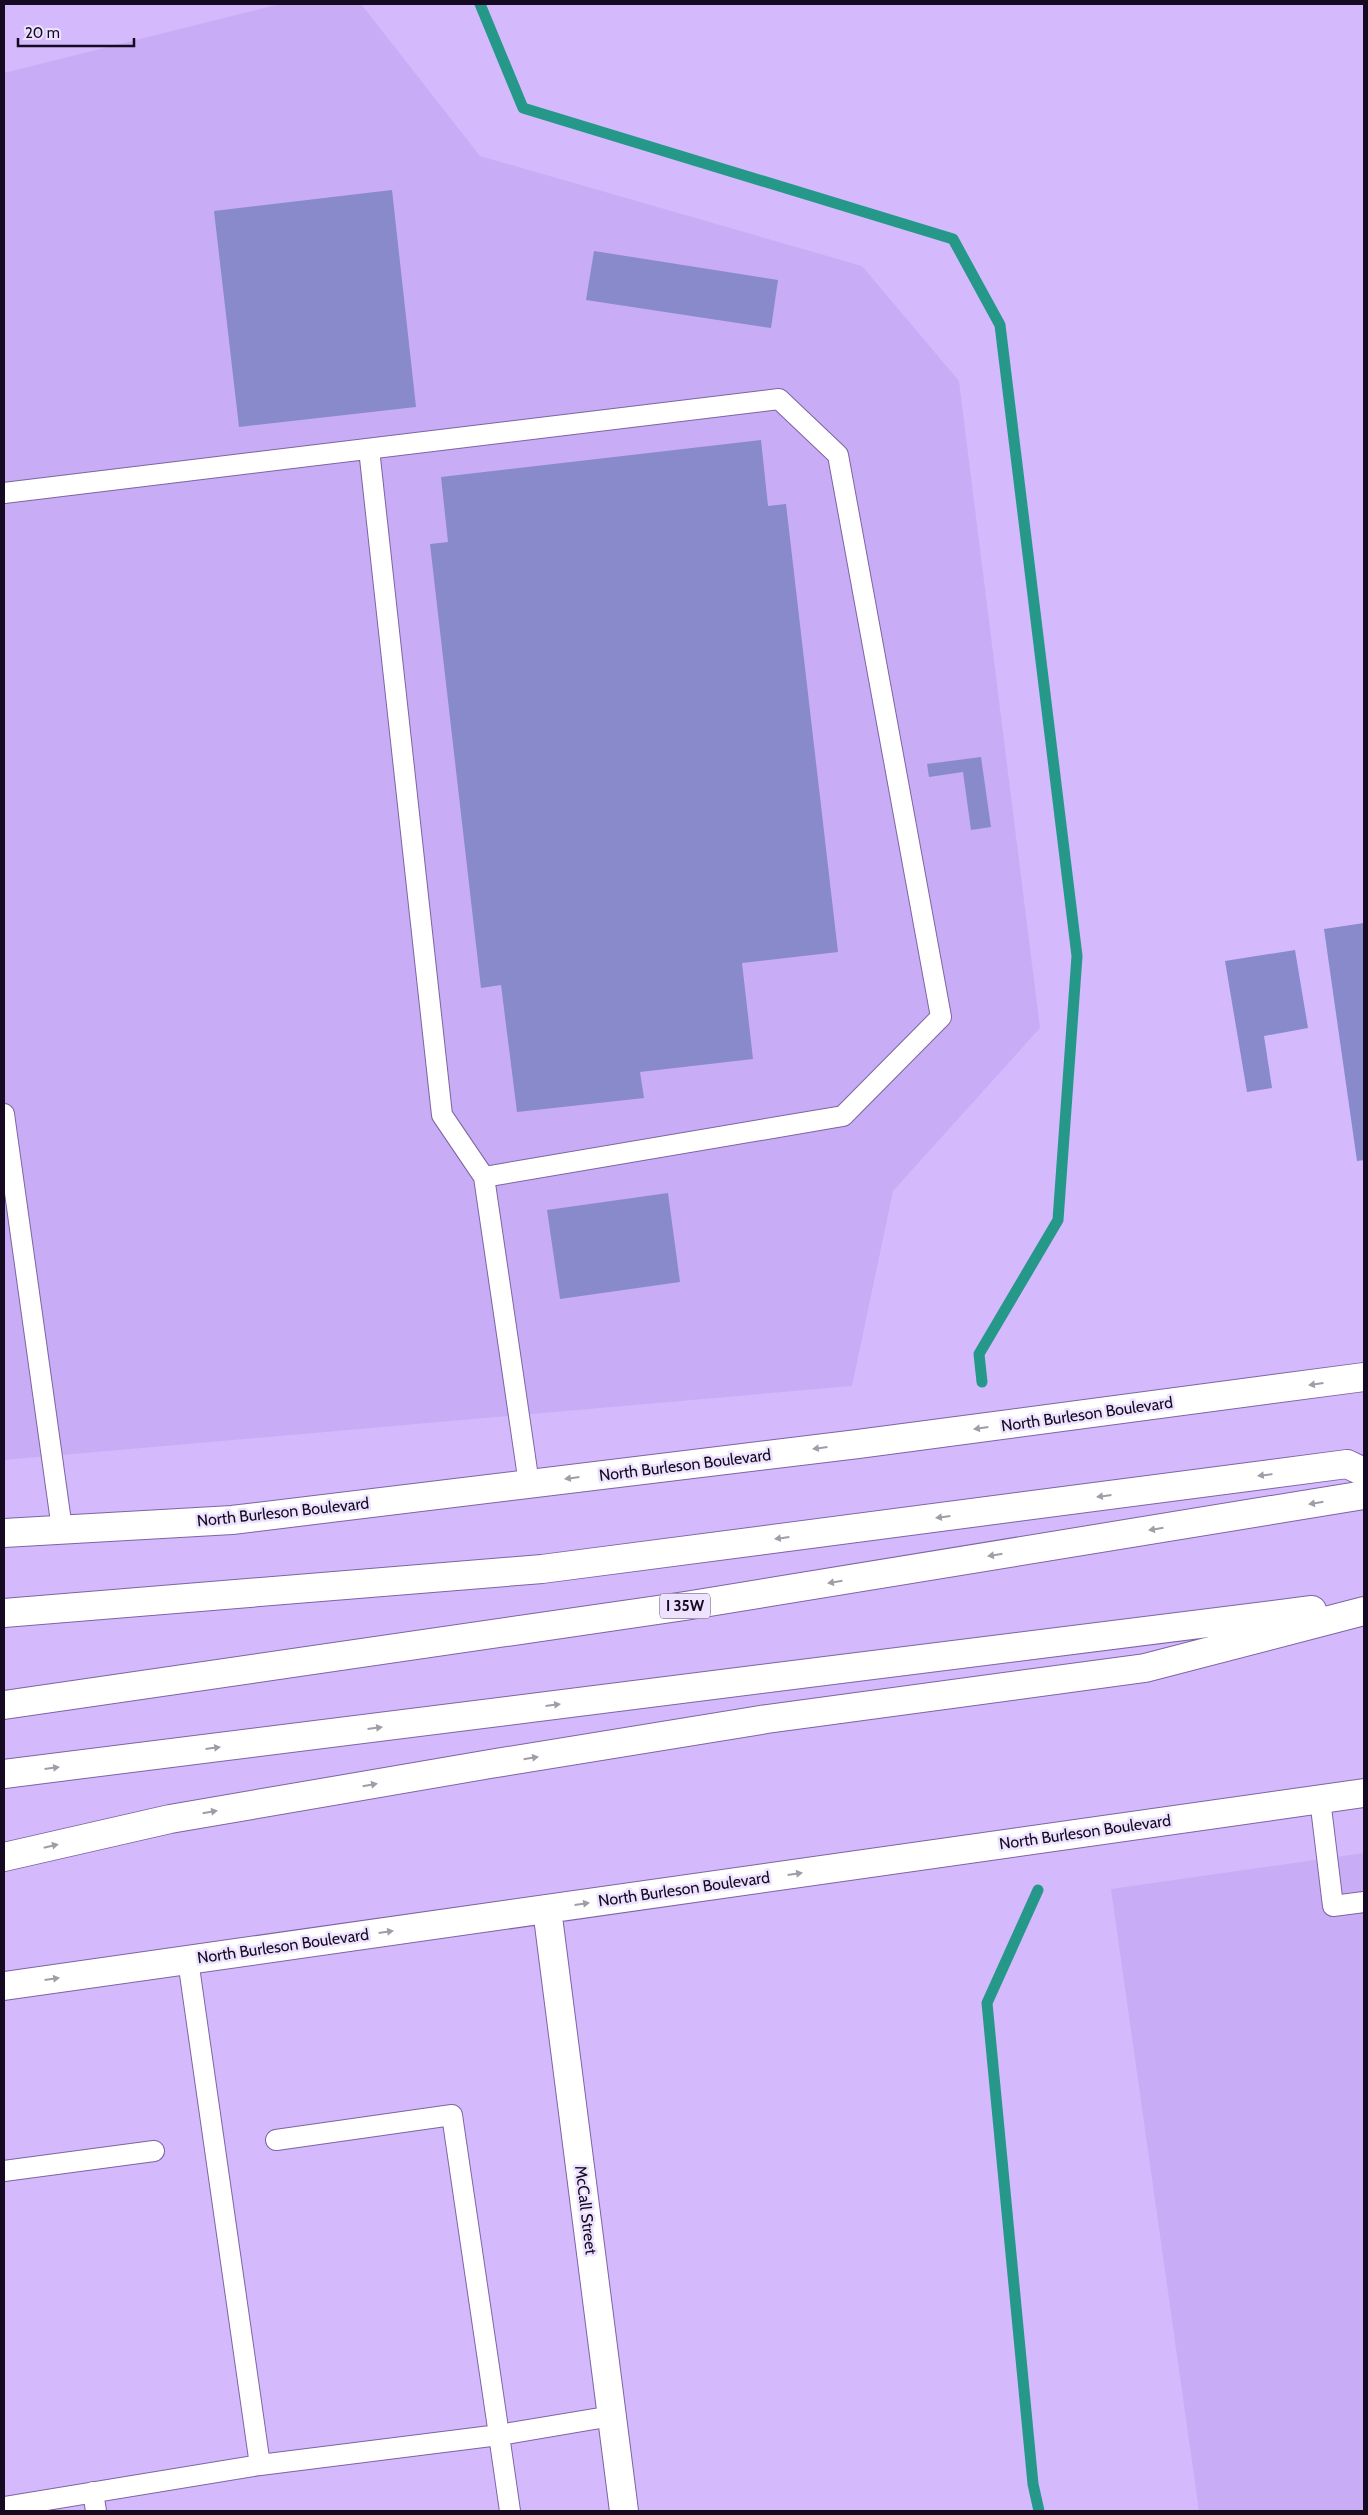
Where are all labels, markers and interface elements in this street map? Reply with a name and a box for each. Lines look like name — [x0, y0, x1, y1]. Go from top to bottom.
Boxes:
scale bar — [18, 15, 134, 47]
text: 20 m — [25, 24, 60, 42]
one-way arrow — [1308, 1380, 1324, 1388]
street label: North Burleson Boulevard — [1000, 1393, 1174, 1435]
one-way arrow — [973, 1424, 989, 1432]
street label: North Burleson Boulevard — [598, 1445, 772, 1485]
one-way arrow — [812, 1445, 828, 1453]
one-way arrow — [1257, 1471, 1273, 1479]
one-way arrow — [564, 1474, 580, 1482]
one-way arrow — [1096, 1492, 1112, 1500]
street label: North Burleson Boulevard — [196, 1494, 370, 1530]
one-way arrow — [1308, 1499, 1324, 1507]
one-way arrow — [935, 1513, 951, 1521]
one-way arrow — [1147, 1526, 1163, 1534]
one-way arrow — [774, 1534, 790, 1542]
one-way arrow — [987, 1552, 1003, 1560]
one-way arrow — [827, 1578, 843, 1586]
road number: I 35W — [660, 1594, 710, 1618]
one-way arrow — [545, 1701, 561, 1709]
one-way arrow — [367, 1723, 383, 1731]
one-way arrow — [206, 1744, 222, 1752]
one-way arrow — [523, 1753, 539, 1761]
one-way arrow — [44, 1764, 60, 1772]
one-way arrow — [363, 1780, 379, 1788]
one-way arrow — [203, 1808, 219, 1816]
street label: North Burleson Boulevard — [998, 1811, 1172, 1853]
one-way arrow — [44, 1842, 59, 1850]
street label: North Burleson Boulevard — [597, 1868, 771, 1910]
one-way arrow — [787, 1869, 803, 1877]
one-way arrow — [574, 1900, 590, 1908]
street label: North Burleson Boulevard — [196, 1925, 370, 1967]
one-way arrow — [378, 1927, 394, 1935]
one-way arrow — [44, 1975, 60, 1983]
street label: McCall Street — [571, 2164, 601, 2256]

